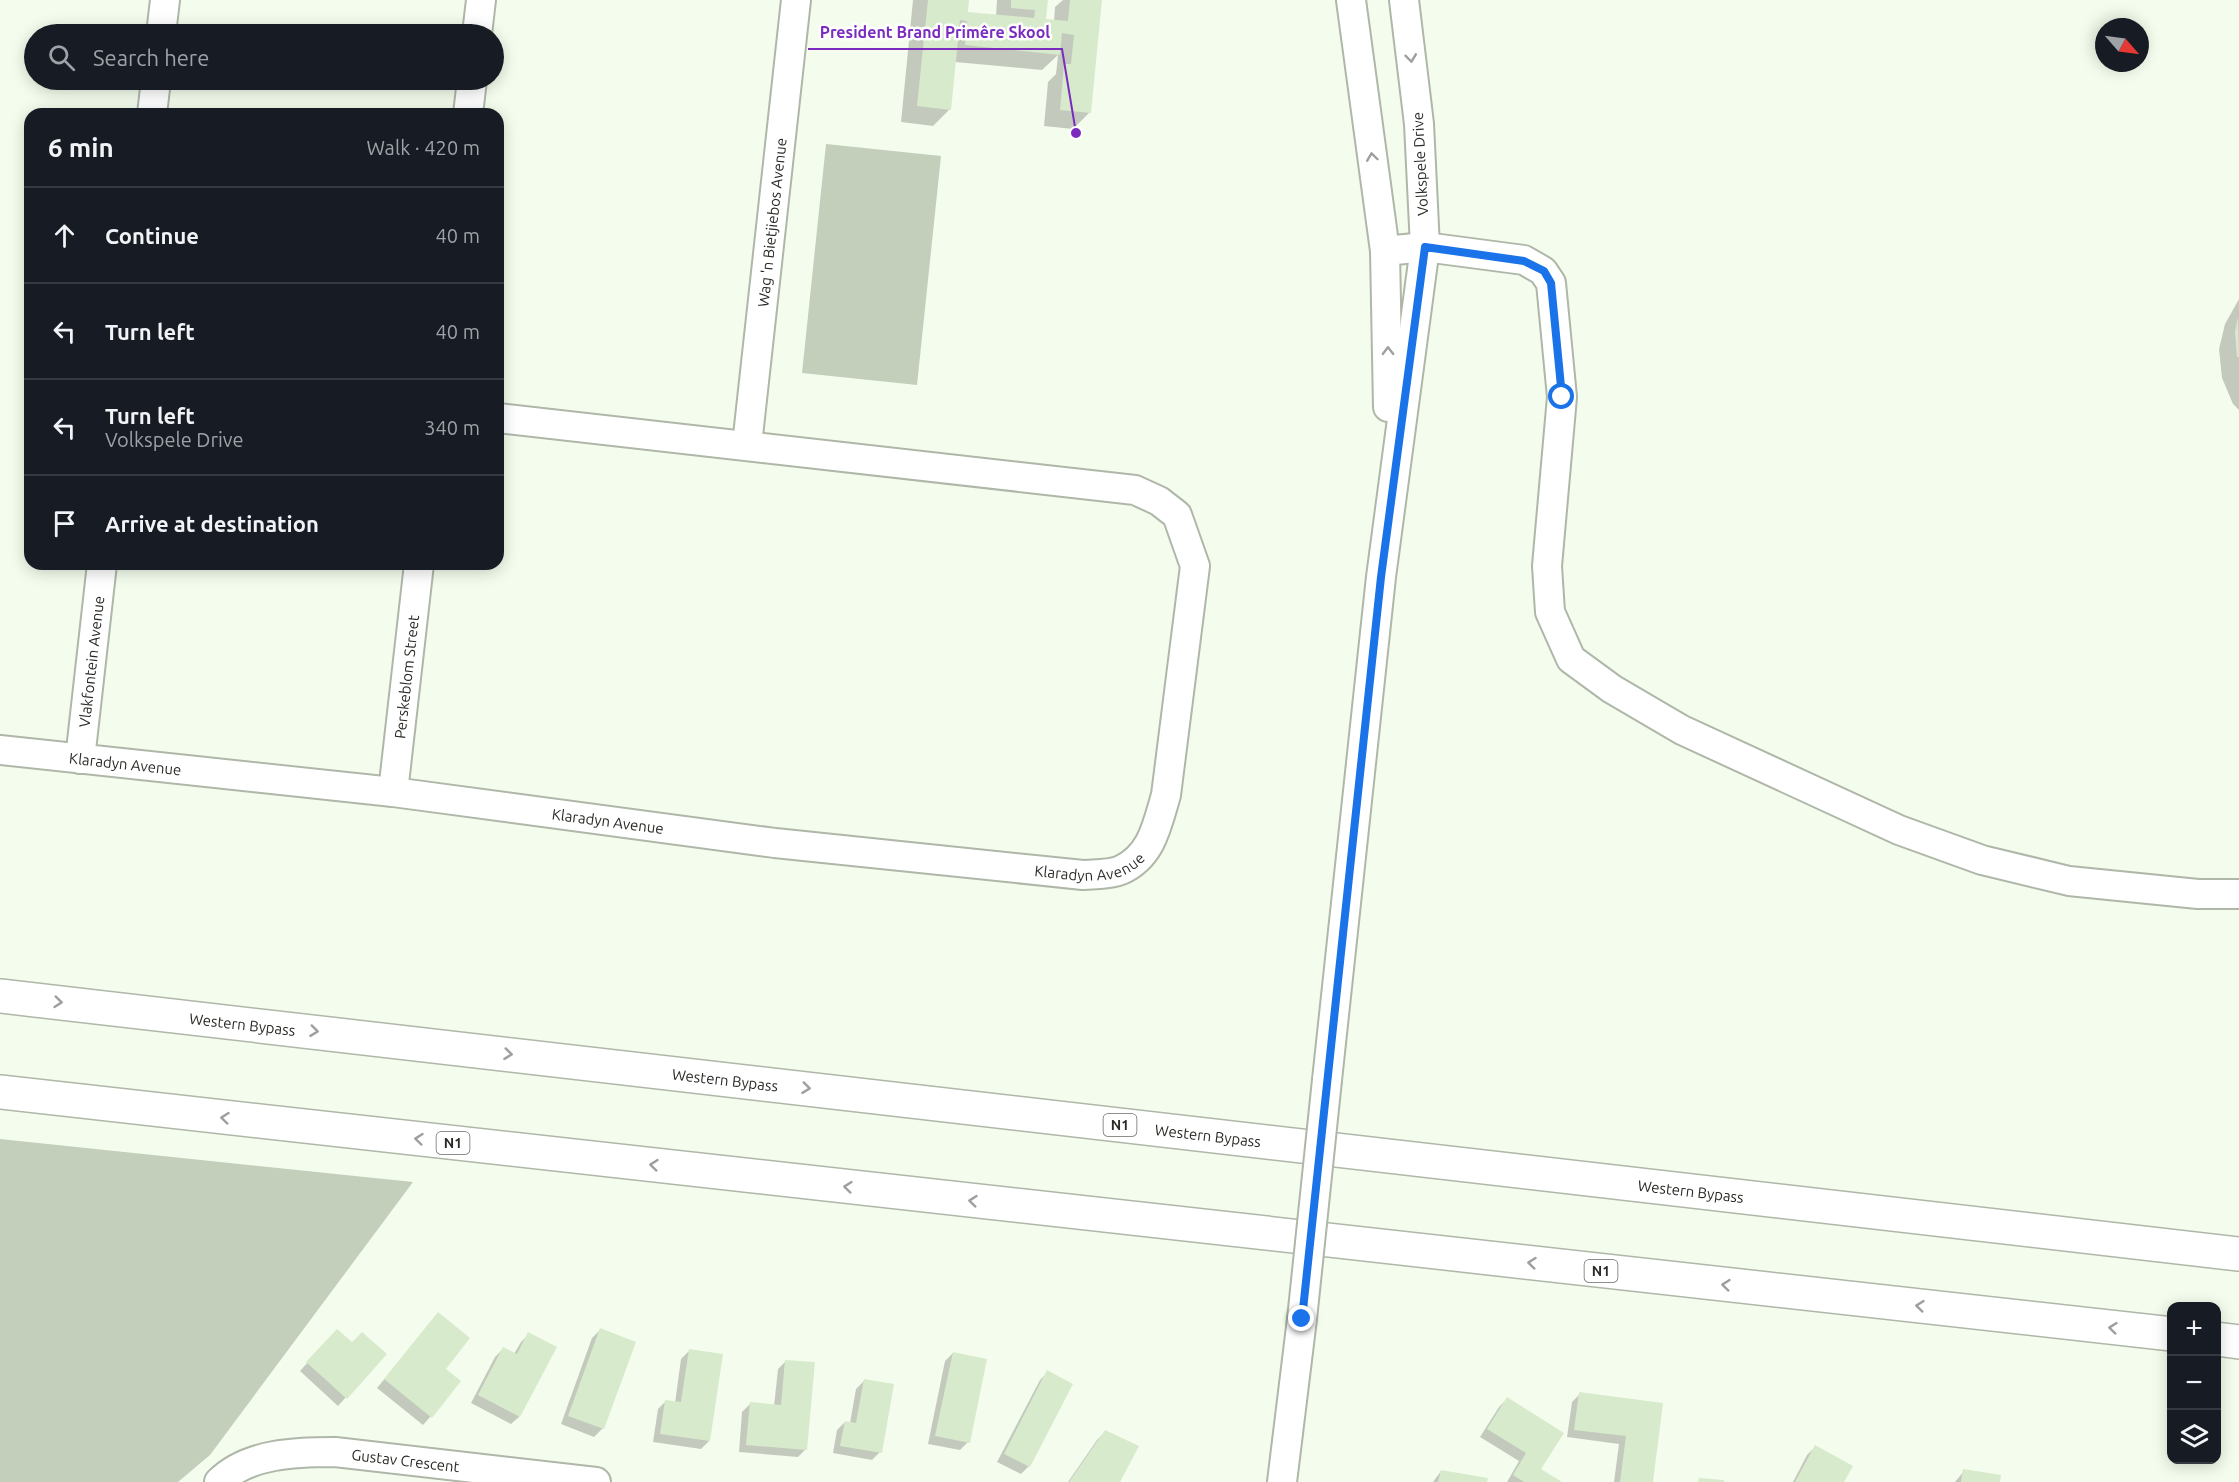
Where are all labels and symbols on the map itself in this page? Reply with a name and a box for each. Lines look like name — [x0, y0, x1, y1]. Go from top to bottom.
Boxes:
callout: President Brand Primêre Skool — [808, 15, 1062, 49]
north arrow — [2095, 18, 2149, 72]
text: President Brand Primêre Skool — [820, 23, 1050, 41]
one-way arrow — [1404, 54, 1417, 63]
street label: Volkspele Drive — [1409, 112, 1431, 216]
street label: Wag 'n Bietjiebos Avenue — [754, 137, 789, 308]
one-way arrow — [1366, 152, 1378, 161]
one-way arrow — [1381, 346, 1394, 355]
route start — [1548, 383, 1574, 409]
street label: Vlakfontein Avenue — [75, 595, 107, 728]
street label: Perskeblom Street — [391, 614, 422, 740]
street label: Klaradyn Avenue — [68, 749, 182, 778]
street label: Klaradyn Avenue — [551, 805, 665, 837]
street label: Klaradyn Avenue — [1034, 849, 1148, 884]
one-way arrow — [54, 995, 63, 1008]
street label: Western Bypass — [188, 1009, 296, 1038]
one-way arrow — [310, 1025, 319, 1037]
one-way arrow — [504, 1047, 513, 1060]
street label: Western Bypass — [671, 1065, 779, 1094]
one-way arrow — [802, 1082, 811, 1094]
one-way arrow — [220, 1112, 229, 1125]
road number: N1 — [1104, 1114, 1136, 1136]
street label: Western Bypass — [1154, 1121, 1262, 1150]
road number: N1 — [436, 1132, 470, 1154]
one-way arrow — [414, 1133, 423, 1146]
one-way arrow — [650, 1160, 659, 1172]
street label: Western Bypass — [1637, 1176, 1745, 1205]
one-way arrow — [843, 1181, 852, 1194]
one-way arrow — [969, 1195, 978, 1208]
one-way arrow — [1527, 1257, 1537, 1270]
road number: N1 — [1584, 1260, 1618, 1282]
one-way arrow — [1721, 1279, 1730, 1291]
one-way arrow — [1915, 1300, 1924, 1313]
route end — [1288, 1305, 1314, 1331]
one-way arrow — [2109, 1322, 2118, 1335]
street label: Gustav Crescent — [351, 1445, 461, 1475]

